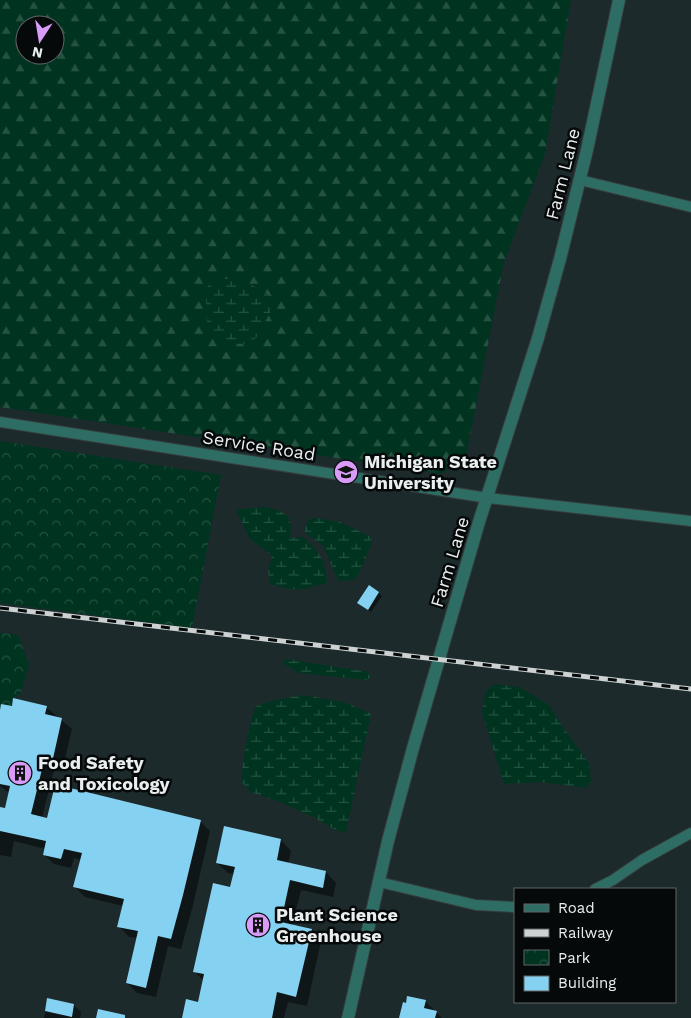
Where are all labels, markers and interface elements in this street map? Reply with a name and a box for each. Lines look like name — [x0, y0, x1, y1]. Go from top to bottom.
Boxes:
north arrow — [15, 15, 65, 65]
text: N — [31, 44, 44, 62]
street label: Farm Lane — [541, 126, 584, 222]
street label: Service Road — [201, 426, 317, 465]
place label: Michigan State University — [364, 451, 497, 493]
school or university icon: Michigan State University — [333, 459, 359, 485]
street label: Farm Lane — [426, 514, 473, 610]
place label: Food Safety and Toxicology — [38, 752, 171, 794]
building icon: Food Safety and Toxicology — [7, 760, 33, 786]
legend — [514, 888, 676, 1003]
text: Road — [558, 899, 595, 917]
place label: Plant Science Greenhouse — [276, 904, 398, 946]
building icon: Plant Science Greenhouse — [245, 912, 271, 938]
text: Railway — [558, 924, 613, 942]
text: Park — [558, 949, 591, 967]
text: Building — [558, 974, 616, 992]

